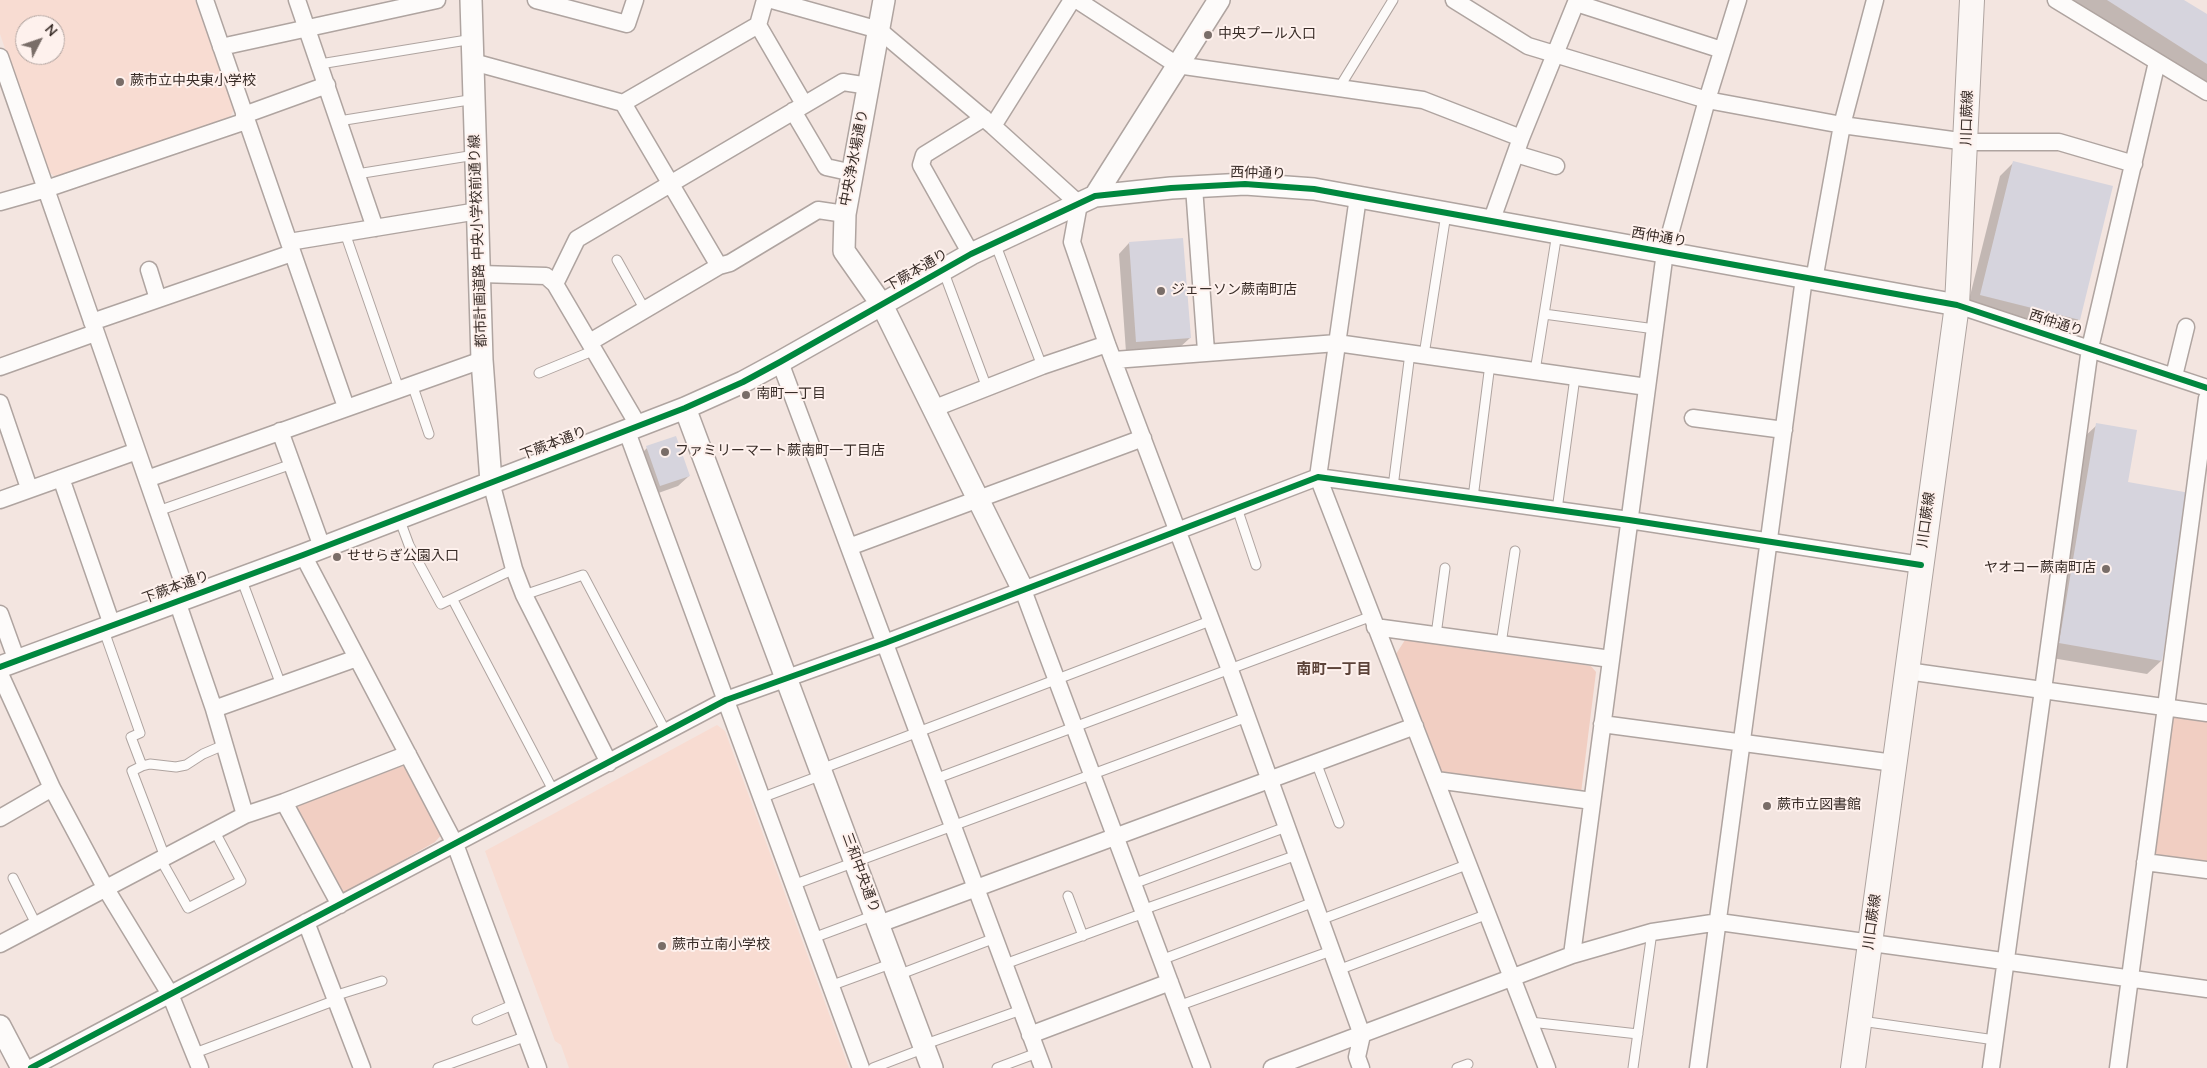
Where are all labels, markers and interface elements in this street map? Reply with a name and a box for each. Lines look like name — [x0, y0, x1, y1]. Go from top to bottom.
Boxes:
north arrow — [15, 15, 65, 65]
text: N — [40, 20, 62, 41]
place label: 中央プール入口 — [1218, 27, 1316, 43]
marker: 中央プール入口 — [1202, 29, 1214, 41]
place label: 蕨市立中央東小学校 — [130, 74, 256, 90]
marker: 蕨市立中央東小学校 — [114, 76, 126, 88]
street label: 川口蕨線 — [1959, 90, 1977, 146]
street label: 中央浄水場通り — [837, 108, 873, 208]
street label: 都市計画道路 中央小学校前通り線 — [467, 134, 491, 348]
street label: 西仲通り — [1230, 165, 1286, 183]
street label: 西仲通り — [1630, 225, 1688, 251]
street label: 下蕨本通り — [882, 246, 952, 296]
place label: ジェーソン蕨南町店 — [1171, 283, 1297, 299]
marker: ジェーソン蕨南町店 — [1155, 285, 1167, 297]
street label: 西仲通り — [2027, 307, 2085, 341]
place label: 南町一丁目 — [756, 387, 826, 403]
marker: 南町一丁目 — [740, 389, 752, 401]
street label: 下蕨本通り — [518, 424, 590, 464]
place label: ファミリーマート蕨南町一丁目店 — [675, 444, 885, 460]
marker: ファミリーマート蕨南町一丁目店 — [659, 446, 671, 458]
street label: 川口蕨線 — [1915, 491, 1939, 549]
place label: せせらぎ公園入口 — [347, 549, 459, 565]
marker: せせらぎ公園入口 — [331, 551, 343, 563]
place label: ヤオコー蕨南町店 — [1984, 561, 2096, 577]
marker: ヤオコー蕨南町店 — [2100, 563, 2112, 575]
street label: 下蕨本通り — [140, 568, 212, 608]
district label: 南町一丁目 — [1297, 661, 1371, 679]
place label: 蕨市立図書館 — [1777, 798, 1861, 814]
marker: 蕨市立図書館 — [1761, 800, 1773, 812]
street label: 三和中央通り — [838, 831, 882, 915]
street label: 川口蕨線 — [1861, 893, 1885, 951]
place label: 蕨市立南小学校 — [672, 938, 770, 954]
marker: 蕨市立南小学校 — [656, 940, 668, 952]

